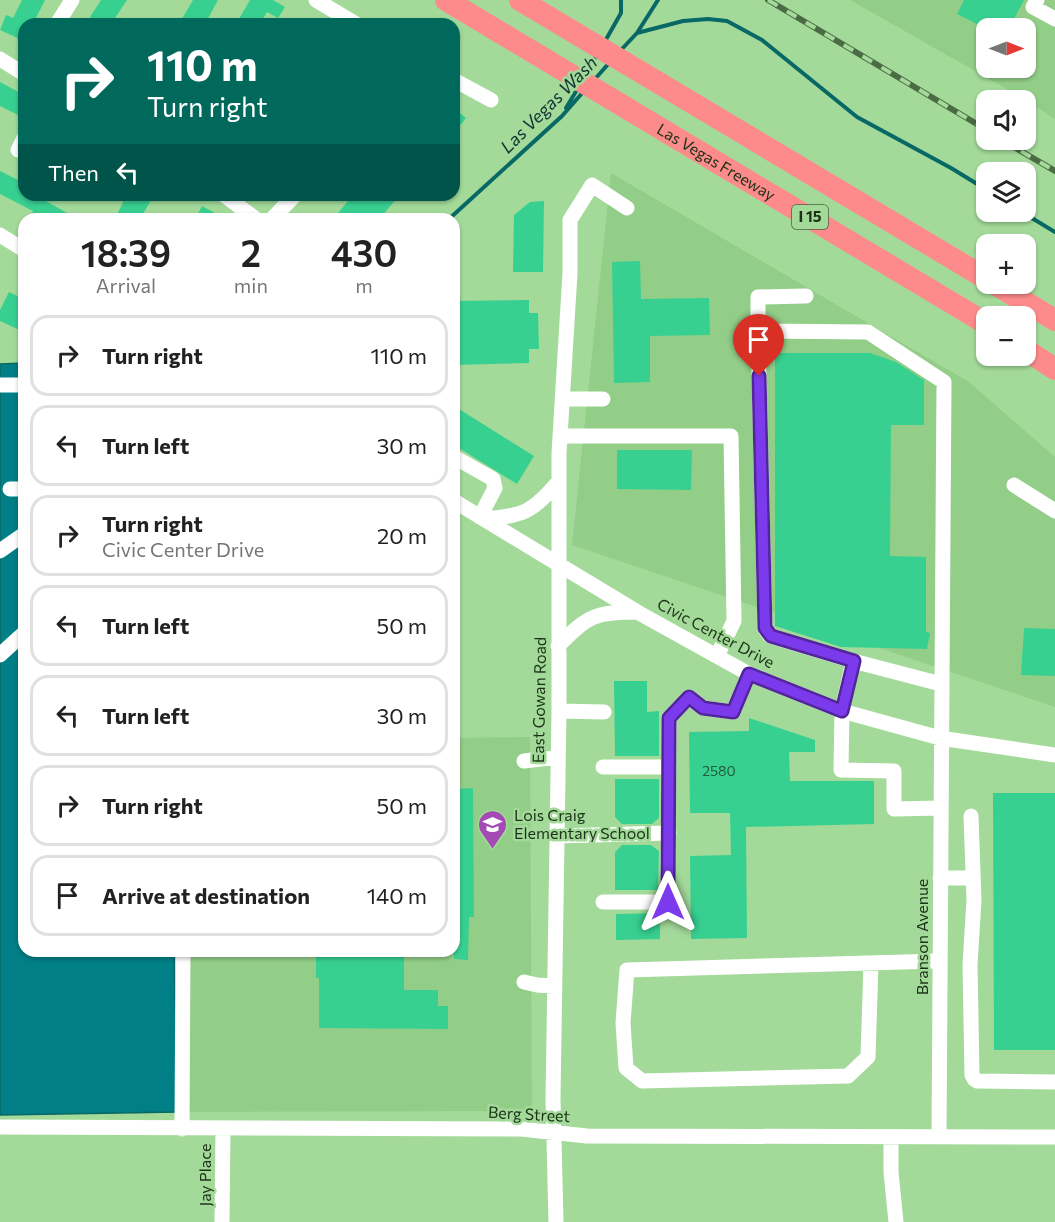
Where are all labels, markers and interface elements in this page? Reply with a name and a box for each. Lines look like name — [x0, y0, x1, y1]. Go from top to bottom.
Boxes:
north arrow — [976, 18, 1036, 78]
map controls — [976, 18, 1036, 366]
text: 110 m — [147, 38, 258, 90]
icon: right — [48, 42, 126, 120]
water label: Las Vegas Wash — [495, 51, 601, 157]
text: Turn right — [147, 90, 267, 123]
button: sound — [976, 90, 1036, 150]
street label: Las Vegas Freeway — [654, 119, 779, 204]
icon: left — [111, 156, 144, 189]
text: Then — [48, 159, 99, 186]
button: layers — [976, 162, 1036, 222]
road number: I 15 — [792, 205, 828, 229]
text: 18:39 — [81, 230, 171, 274]
text: 2 — [241, 230, 261, 274]
text: 430 — [331, 230, 397, 274]
button: + — [976, 234, 1036, 294]
text: Arrival — [96, 273, 156, 297]
text: min — [234, 273, 268, 297]
text: m — [355, 273, 373, 297]
button: − — [976, 306, 1036, 366]
pin — [733, 314, 784, 376]
icon: arrive — [742, 323, 775, 356]
icon: right — [51, 339, 84, 372]
text: Turn right — [102, 342, 203, 369]
text: 110 m — [370, 342, 427, 369]
icon: left — [51, 429, 84, 462]
text: Turn left — [102, 432, 189, 459]
text: 30 m — [377, 432, 427, 459]
text: Turn right — [102, 510, 203, 537]
icon: right — [51, 519, 84, 552]
text: 20 m — [377, 522, 427, 549]
text: Civic Center Drive — [102, 537, 264, 561]
street label: Civic Center Drive — [654, 594, 778, 671]
icon: left — [51, 609, 84, 642]
text: Turn left — [102, 612, 189, 639]
text: 50 m — [377, 612, 427, 639]
street label: East Gowan Road — [528, 637, 549, 763]
icon: left — [51, 699, 84, 732]
text: Turn left — [102, 702, 189, 729]
text: 30 m — [377, 702, 427, 729]
house number: 2580 — [702, 762, 736, 779]
icon: right — [51, 789, 84, 822]
text: Turn right — [102, 792, 203, 819]
text: 50 m — [377, 792, 427, 819]
place label: Lois Craig Elementary School — [514, 805, 650, 842]
school or university icon: Lois Craig Elementary School — [477, 808, 509, 850]
position arrow — [636, 870, 700, 934]
icon: arrive — [51, 879, 84, 912]
street label: Branson Avenue — [912, 879, 931, 995]
text: Arrive at destination — [102, 882, 310, 909]
text: 140 m — [367, 882, 427, 909]
street label: Berg Street — [488, 1102, 571, 1125]
street label: Jay Place — [195, 1143, 214, 1207]

